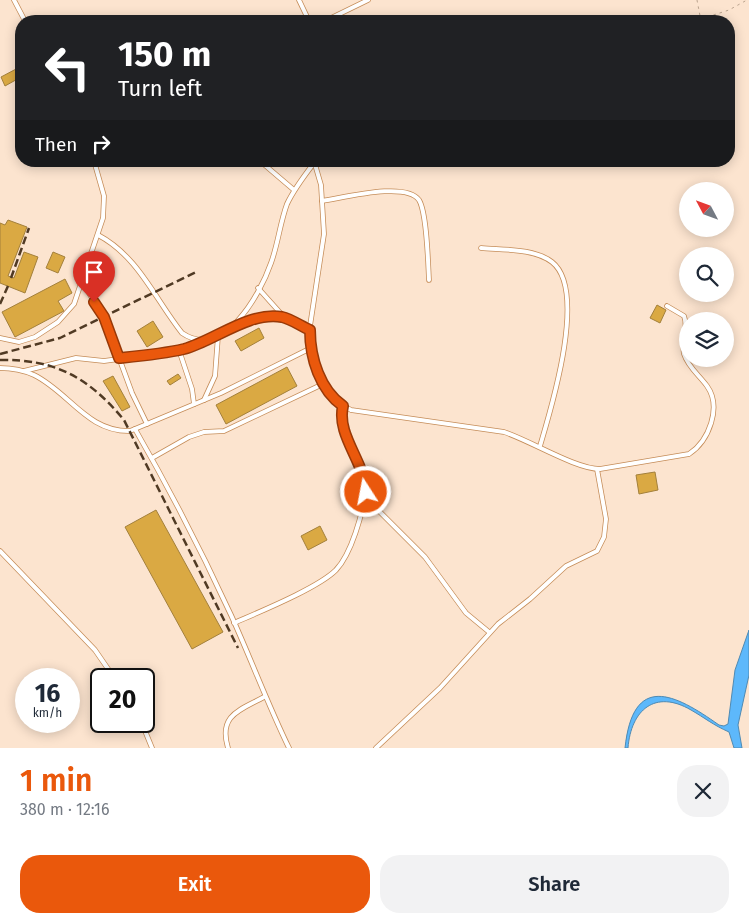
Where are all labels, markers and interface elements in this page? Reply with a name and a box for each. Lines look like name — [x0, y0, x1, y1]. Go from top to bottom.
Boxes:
text: 150 m — [118, 33, 211, 75]
icon: left — [35, 35, 100, 100]
text: Turn left — [118, 75, 202, 102]
icon: right — [87, 130, 115, 158]
text: Then — [35, 133, 77, 156]
north arrow — [679, 182, 734, 238]
map controls — [679, 182, 734, 367]
button: search — [679, 247, 734, 302]
pin — [73, 251, 115, 302]
icon: arrive — [80, 258, 108, 286]
button: layers — [679, 312, 734, 367]
position arrow — [339, 465, 391, 517]
speed limit sign: 20 — [90, 668, 155, 733]
text: 16 — [35, 679, 60, 709]
text: km/h — [33, 706, 62, 720]
text: 1 min — [20, 763, 92, 799]
button: close — [677, 765, 729, 817]
text: 380 m · 12:16 — [20, 800, 110, 819]
button: Exit — [20, 855, 370, 913]
button: Share — [380, 855, 729, 913]

